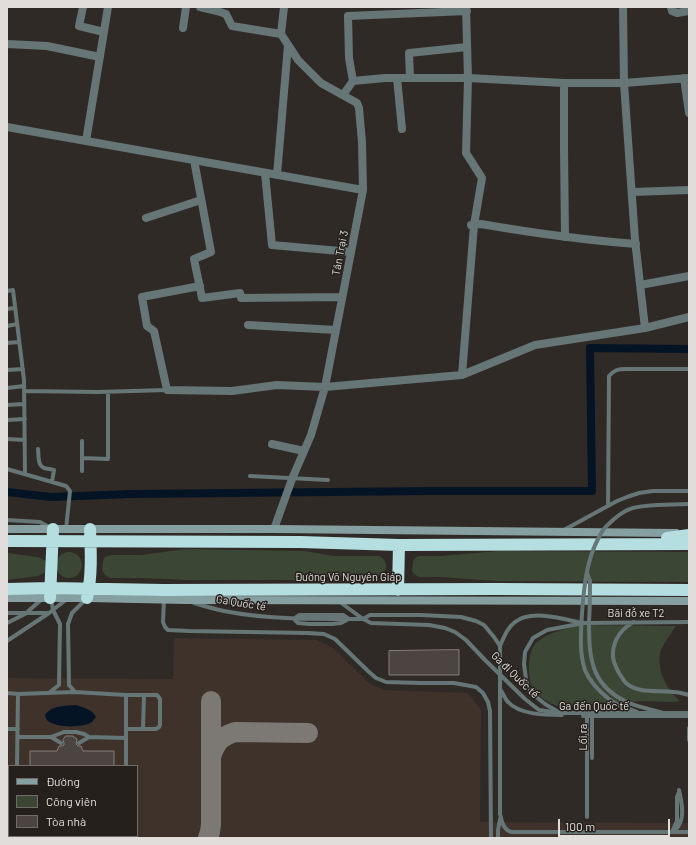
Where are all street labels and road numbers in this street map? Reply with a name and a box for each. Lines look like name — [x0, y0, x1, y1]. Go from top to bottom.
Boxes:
street label: Tân Trại 3 — [329, 229, 351, 277]
street label: Đường Võ Nguyên Giáp — [295, 570, 401, 584]
street label: Ga Quốc tế — [215, 593, 267, 613]
street label: Bãi đỗ xe T2 — [608, 606, 664, 620]
street label: Ga đi Quốc tế — [488, 649, 542, 701]
street label: Ga đến Quốc tế — [559, 699, 629, 713]
street label: Lối ra — [576, 724, 590, 750]

